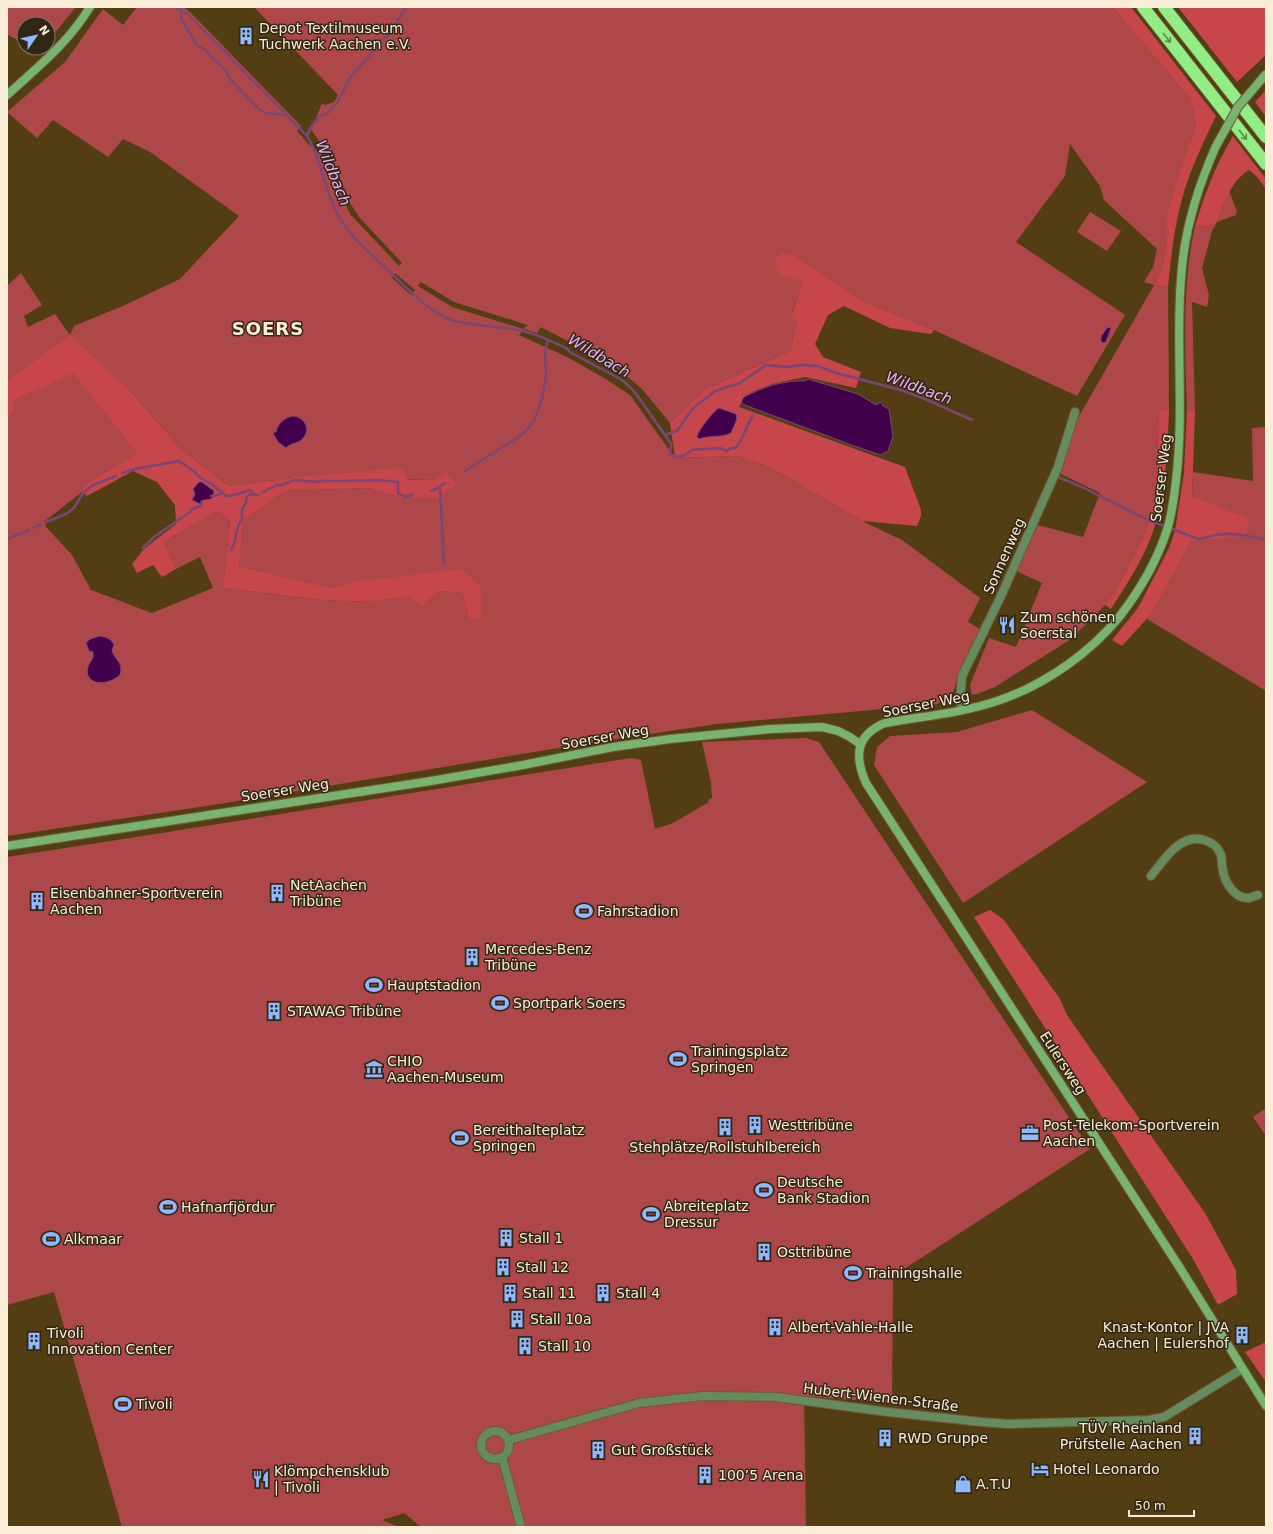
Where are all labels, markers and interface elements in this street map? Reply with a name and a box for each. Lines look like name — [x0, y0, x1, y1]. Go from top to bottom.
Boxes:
north arrow — [16, 16, 56, 56]
place label: Depot Textilmuseum Tuchwerk Aachen e.V. — [258, 20, 411, 52]
text: N — [36, 23, 52, 38]
building icon: Depot Textilmuseum Tuchwerk Aachen e.V. — [236, 26, 256, 46]
one-way arrow — [1163, 32, 1171, 43]
one-way arrow — [1239, 129, 1247, 140]
water label: Wildbach — [312, 138, 354, 208]
district label: SOERS — [232, 318, 304, 339]
water label: Wildbach — [565, 330, 633, 382]
water label: Wildbach — [883, 368, 955, 408]
street label: Soerser Weg — [1148, 433, 1174, 523]
street label: Sonnenweg — [980, 515, 1028, 597]
place label: Zum schönen Soerstal — [1020, 609, 1115, 641]
restaurant icon: Zum schönen Soerstal — [997, 615, 1017, 635]
street label: Soerser Weg — [881, 688, 971, 720]
street label: Soerser Weg — [560, 721, 650, 753]
street label: Soerser Weg — [240, 775, 330, 805]
place label: NetAachen Tribüne — [289, 877, 367, 909]
building icon: NetAachen Tribüne — [267, 883, 287, 903]
place label: Eisenbahner-Sportverein Aachen — [50, 885, 223, 917]
building icon: Eisenbahner-Sportverein Aachen — [27, 891, 47, 911]
sports icon: Fahrstadion — [574, 901, 594, 921]
place label: Fahrstadion — [597, 903, 679, 919]
place label: Mercedes-Benz Tribüne — [484, 941, 591, 973]
building icon: Mercedes-Benz Tribüne — [462, 947, 482, 967]
sports icon: Hauptstadion — [364, 975, 384, 995]
place label: Hauptstadion — [387, 977, 481, 993]
sports icon: Sportpark Soers — [490, 993, 510, 1013]
place label: Sportpark Soers — [513, 995, 625, 1011]
building icon: STAWAG Tribüne — [264, 1001, 284, 1021]
place label: STAWAG Tribüne — [287, 1003, 401, 1019]
street label: Eulersweg — [1037, 1028, 1089, 1098]
place label: Trainingsplatz Springen — [690, 1043, 788, 1075]
sports icon: Trainingsplatz Springen — [668, 1049, 688, 1069]
place label: CHIO Aachen-Museum — [387, 1053, 504, 1085]
museum icon: CHIO Aachen-Museum — [364, 1059, 384, 1079]
building icon: Westtribüne — [745, 1115, 765, 1135]
building icon: Stehplätze/Rollstuhlbereich — [715, 1117, 735, 1137]
place label: Westtribüne — [768, 1117, 853, 1133]
place label: Post-Telekom-Sportverein Aachen — [1043, 1117, 1220, 1149]
place label: Bereithalteplatz Springen — [473, 1122, 584, 1154]
office icon: Post-Telekom-Sportverein Aachen — [1020, 1123, 1040, 1143]
sports icon: Bereithalteplatz Springen — [450, 1128, 470, 1148]
place label: Stehplätze/Rollstuhlbereich — [629, 1139, 821, 1155]
place label: Deutsche Bank Stadion — [777, 1174, 870, 1206]
sports icon: Deutsche Bank Stadion — [754, 1180, 774, 1200]
sports icon: Hafnarfjördur — [158, 1197, 178, 1217]
place label: Abreiteplatz Dressur — [664, 1198, 749, 1230]
place label: Hafnarfjördur — [181, 1199, 275, 1215]
sports icon: Abreiteplatz Dressur — [641, 1204, 661, 1224]
building icon: Stall 1 — [496, 1228, 516, 1248]
sports icon: Alkmaar — [41, 1229, 61, 1249]
place label: Stall 1 — [519, 1230, 563, 1246]
place label: Alkmaar — [64, 1231, 122, 1247]
building icon: Osttribüne — [754, 1242, 774, 1262]
place label: Osttribüne — [777, 1244, 851, 1260]
building icon: Stall 12 — [493, 1257, 513, 1277]
place label: Stall 12 — [516, 1259, 569, 1275]
sports icon: Trainingshalle — [843, 1263, 863, 1283]
place label: Trainingshalle — [865, 1265, 962, 1281]
building icon: Stall 11 — [500, 1283, 520, 1303]
building icon: Stall 4 — [593, 1283, 613, 1303]
place label: Stall 11 — [523, 1285, 576, 1301]
place label: Stall 4 — [616, 1285, 660, 1301]
building icon: Stall 10a — [507, 1309, 527, 1329]
place label: Stall 10a — [530, 1311, 592, 1327]
building icon: Albert-Vahle-Halle — [765, 1317, 785, 1337]
place label: Albert-Vahle-Halle — [788, 1319, 913, 1335]
place label: Knast-Kontor | JVA Aachen | Eulershof — [1098, 1319, 1230, 1352]
place label: Tivoli Innovation Center — [46, 1325, 173, 1357]
building icon: Knast-Kontor | JVA Aachen | Eulershof — [1232, 1325, 1252, 1345]
building icon: Tivoli Innovation Center — [24, 1331, 44, 1351]
building icon: Stall 10 — [515, 1336, 535, 1356]
place label: Stall 10 — [538, 1338, 591, 1354]
street label: Hubert-Wienen-Straße — [802, 1380, 960, 1414]
sports icon: Tivoli — [113, 1394, 133, 1414]
place label: Tivoli — [135, 1396, 173, 1412]
place label: TÜV Rheinland Prüfstelle Aachen — [1060, 1419, 1182, 1452]
building icon: TÜV Rheinland Prüfstelle Aachen — [1185, 1426, 1205, 1446]
building icon: RWD Gruppe — [875, 1428, 895, 1448]
place label: RWD Gruppe — [898, 1430, 988, 1446]
building icon: Gut Großstück — [588, 1440, 608, 1460]
place label: Gut Großstück — [611, 1442, 713, 1458]
hotel icon: Hotel Leonardo — [1030, 1459, 1050, 1479]
place label: Hotel Leonardo — [1053, 1461, 1160, 1477]
place label: Klömpchensklub | Tivoli — [274, 1463, 389, 1496]
building icon: 100’5 Arena — [695, 1465, 715, 1485]
place label: 100’5 Arena — [718, 1467, 804, 1483]
restaurant icon: Klömpchensklub | Tivoli — [251, 1469, 271, 1489]
shop icon: A.T.U — [953, 1474, 973, 1494]
place label: A.T.U — [976, 1476, 1011, 1492]
scale bar — [1129, 1492, 1194, 1518]
text: 50 m — [1135, 1499, 1166, 1513]

